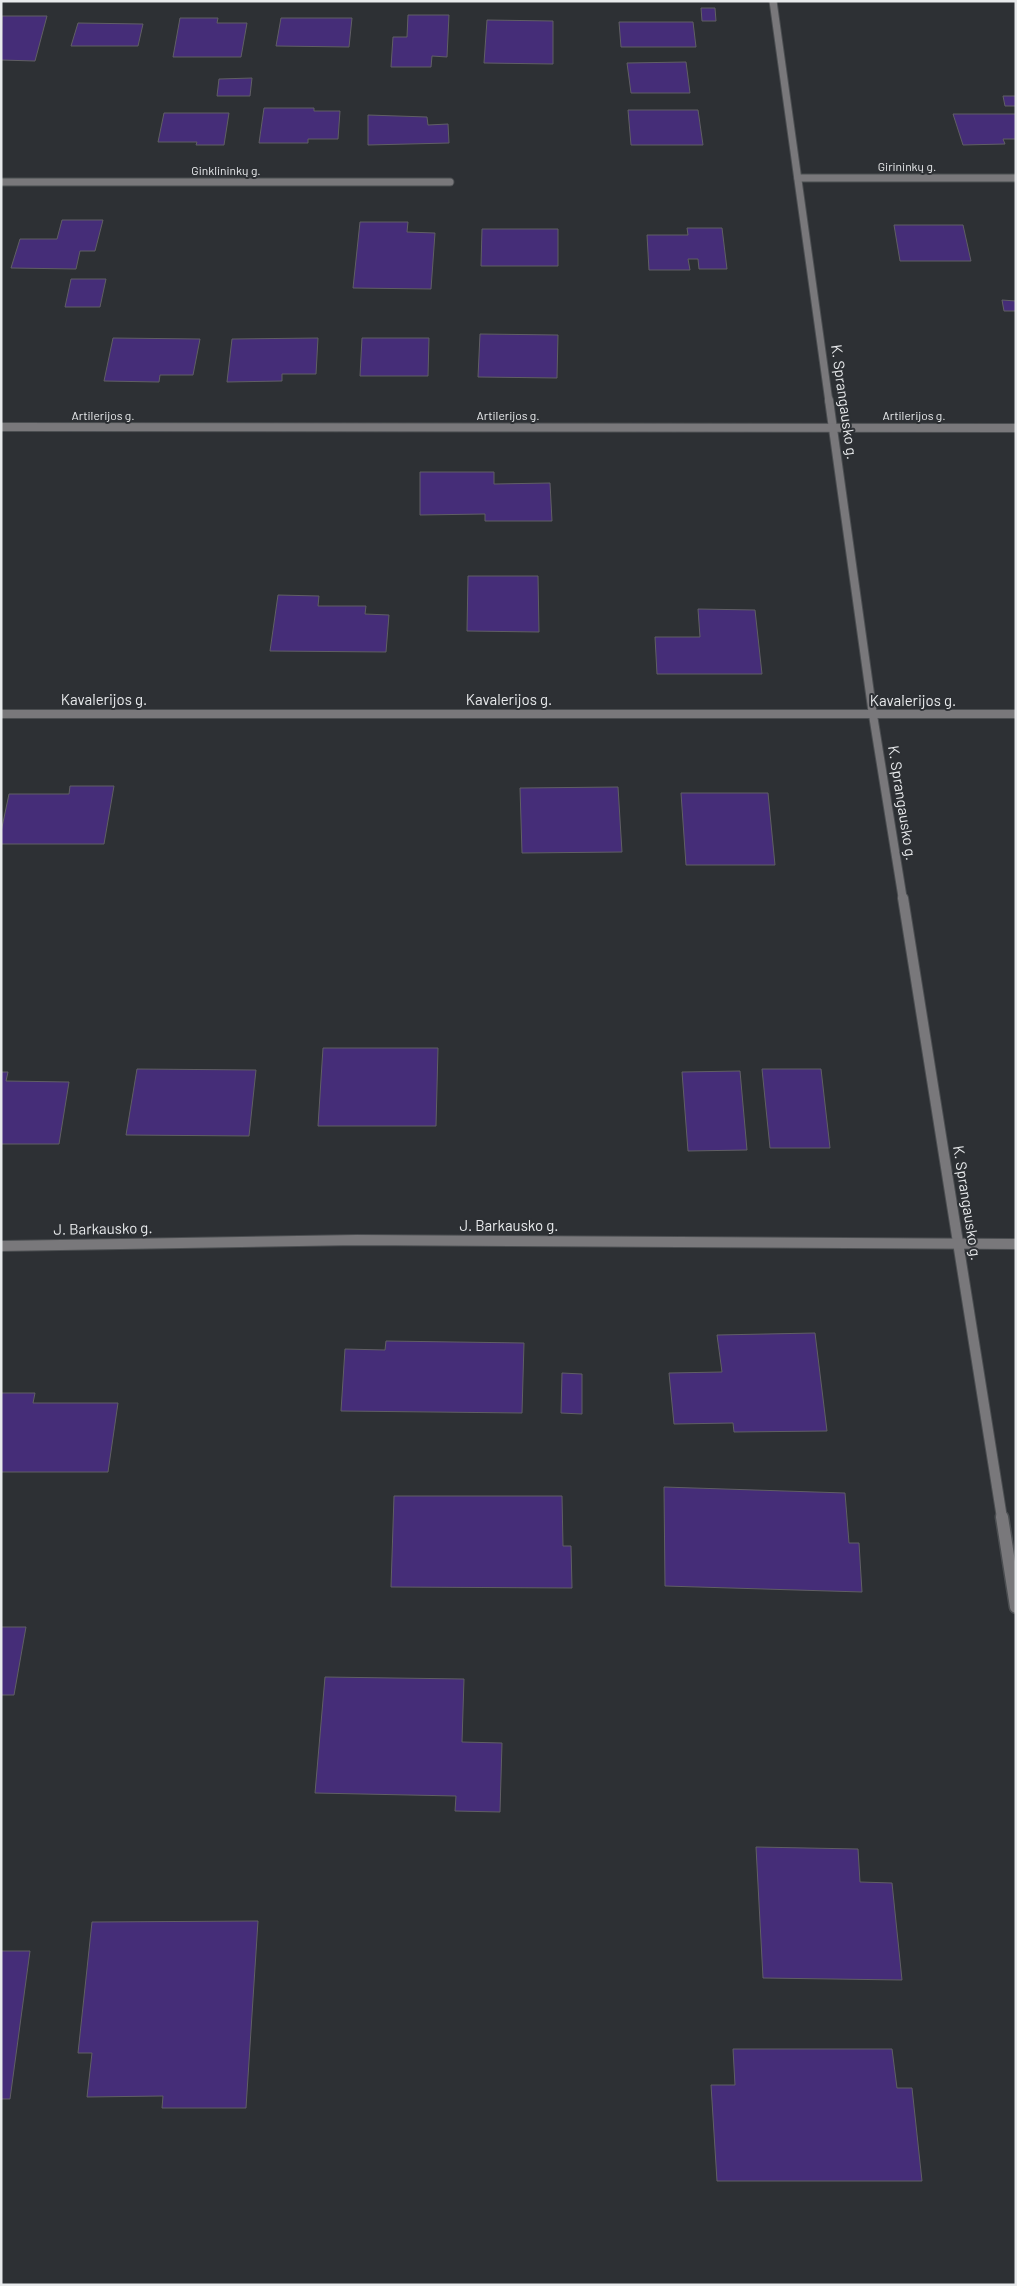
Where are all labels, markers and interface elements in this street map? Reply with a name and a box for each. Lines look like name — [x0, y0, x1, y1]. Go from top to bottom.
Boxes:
street label: Girininkų g. — [878, 159, 936, 173]
street label: Ginklininkų g. — [191, 163, 261, 177]
street label: K. Sprangausko g. — [828, 343, 862, 461]
street label: Artilerijos g. — [71, 408, 135, 422]
street label: Artilerijos g. — [476, 408, 540, 422]
street label: Artilerijos g. — [882, 408, 946, 422]
street label: Kavalerijos g. — [61, 690, 147, 708]
street label: Kavalerijos g. — [466, 690, 552, 708]
street label: Kavalerijos g. — [870, 691, 956, 709]
street label: K. Sprangausko g. — [885, 744, 921, 862]
street label: K. Sprangausko g. — [950, 1144, 986, 1262]
street label: J. Barkausko g. — [460, 1216, 558, 1234]
street label: J. Barkausko g. — [53, 1218, 153, 1238]

